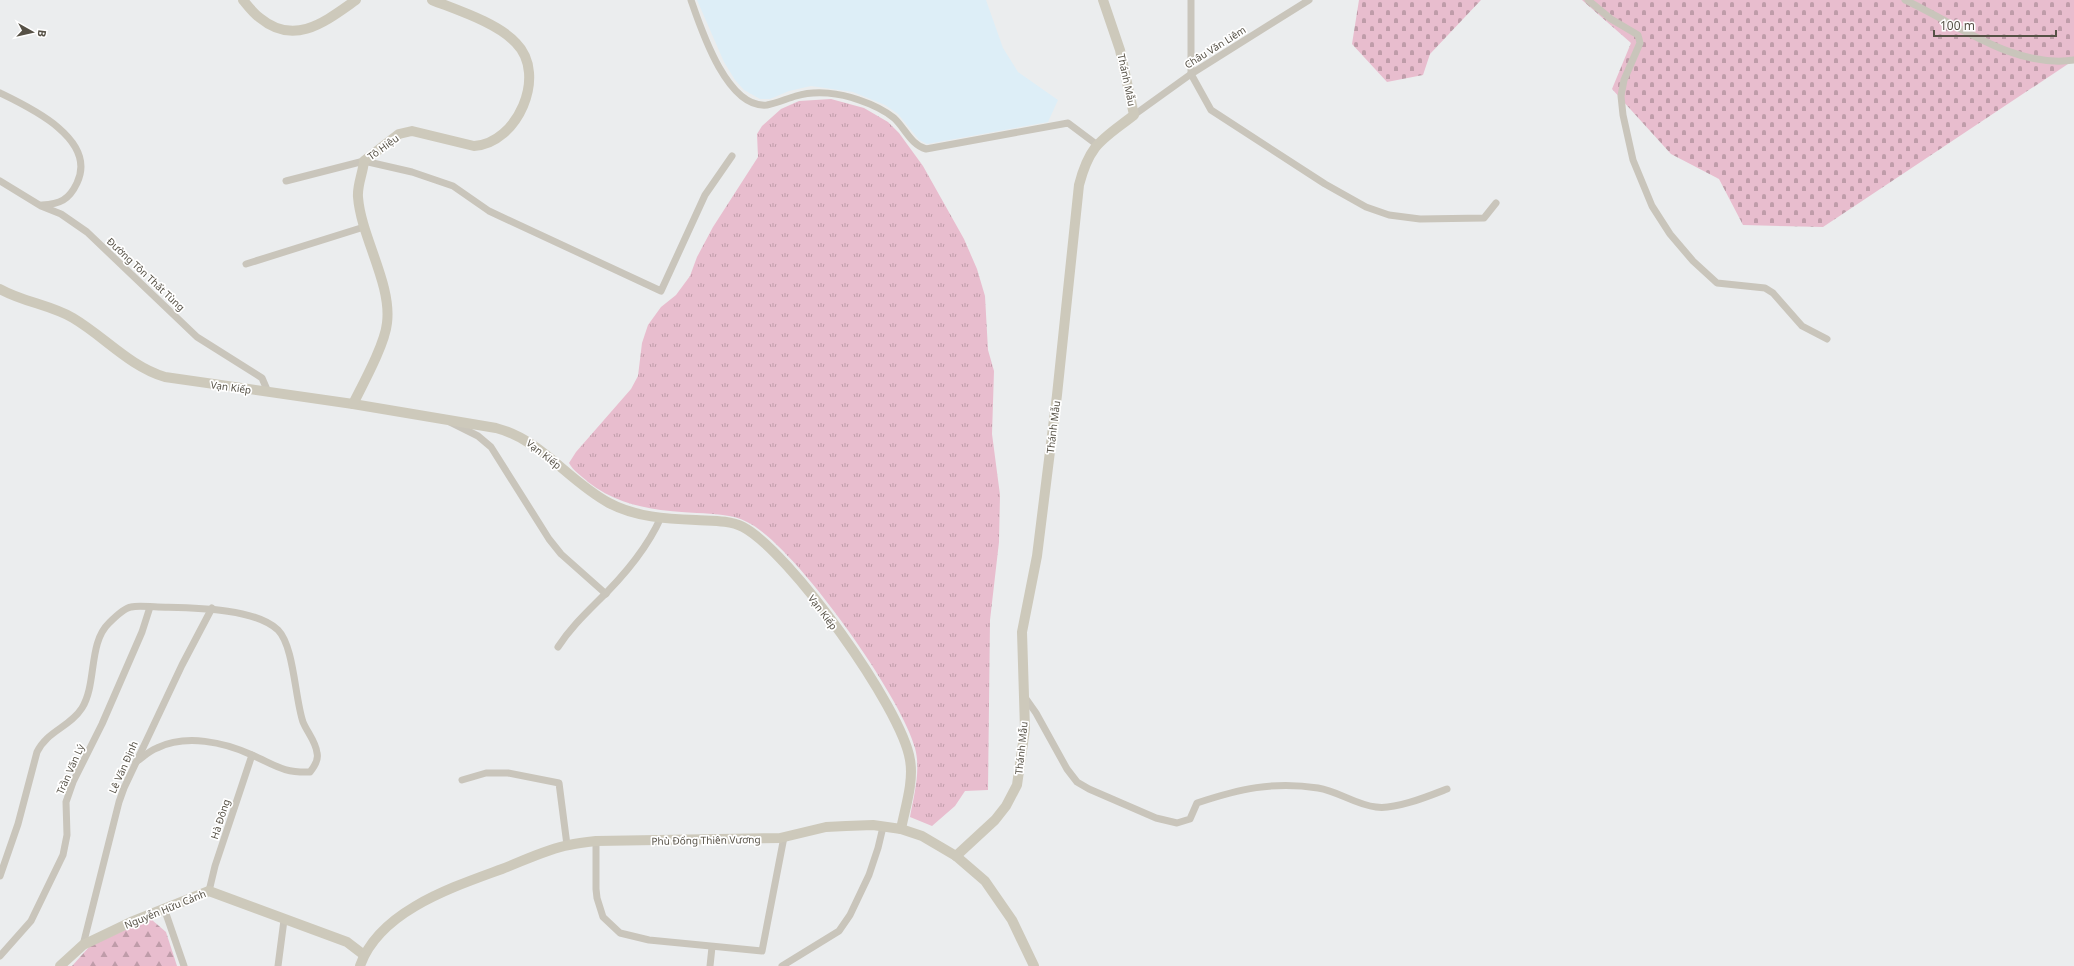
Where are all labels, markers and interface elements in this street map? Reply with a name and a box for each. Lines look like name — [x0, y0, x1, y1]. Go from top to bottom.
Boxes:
north arrow — [12, 12, 52, 52]
scale bar — [1934, 12, 2056, 38]
text: 100 m — [1940, 17, 1975, 34]
street label: Châu Văn Liêm — [1182, 23, 1248, 71]
text: B — [34, 29, 50, 38]
street label: Thánh Mẫu — [1115, 53, 1139, 107]
street label: Tô Hiệu — [365, 131, 401, 163]
street label: Đường Tôn Thất Tùng — [104, 234, 188, 314]
street label: Vạn Kiếp — [210, 377, 252, 397]
street label: Thánh Mẫu — [1043, 400, 1063, 454]
street label: Vạn Kiếp — [524, 436, 564, 472]
street label: Vạn Kiếp — [805, 592, 841, 632]
street label: Thánh Mẫu — [1011, 721, 1031, 775]
street label: Lê Văn Định — [105, 739, 141, 795]
street label: Trần Văn Lý — [53, 741, 88, 796]
street label: Hà Đông — [207, 797, 233, 841]
street label: Phù Đổng Thiên Vương — [651, 832, 761, 848]
street label: Nguyễn Hữu Cảnh — [122, 886, 208, 932]

